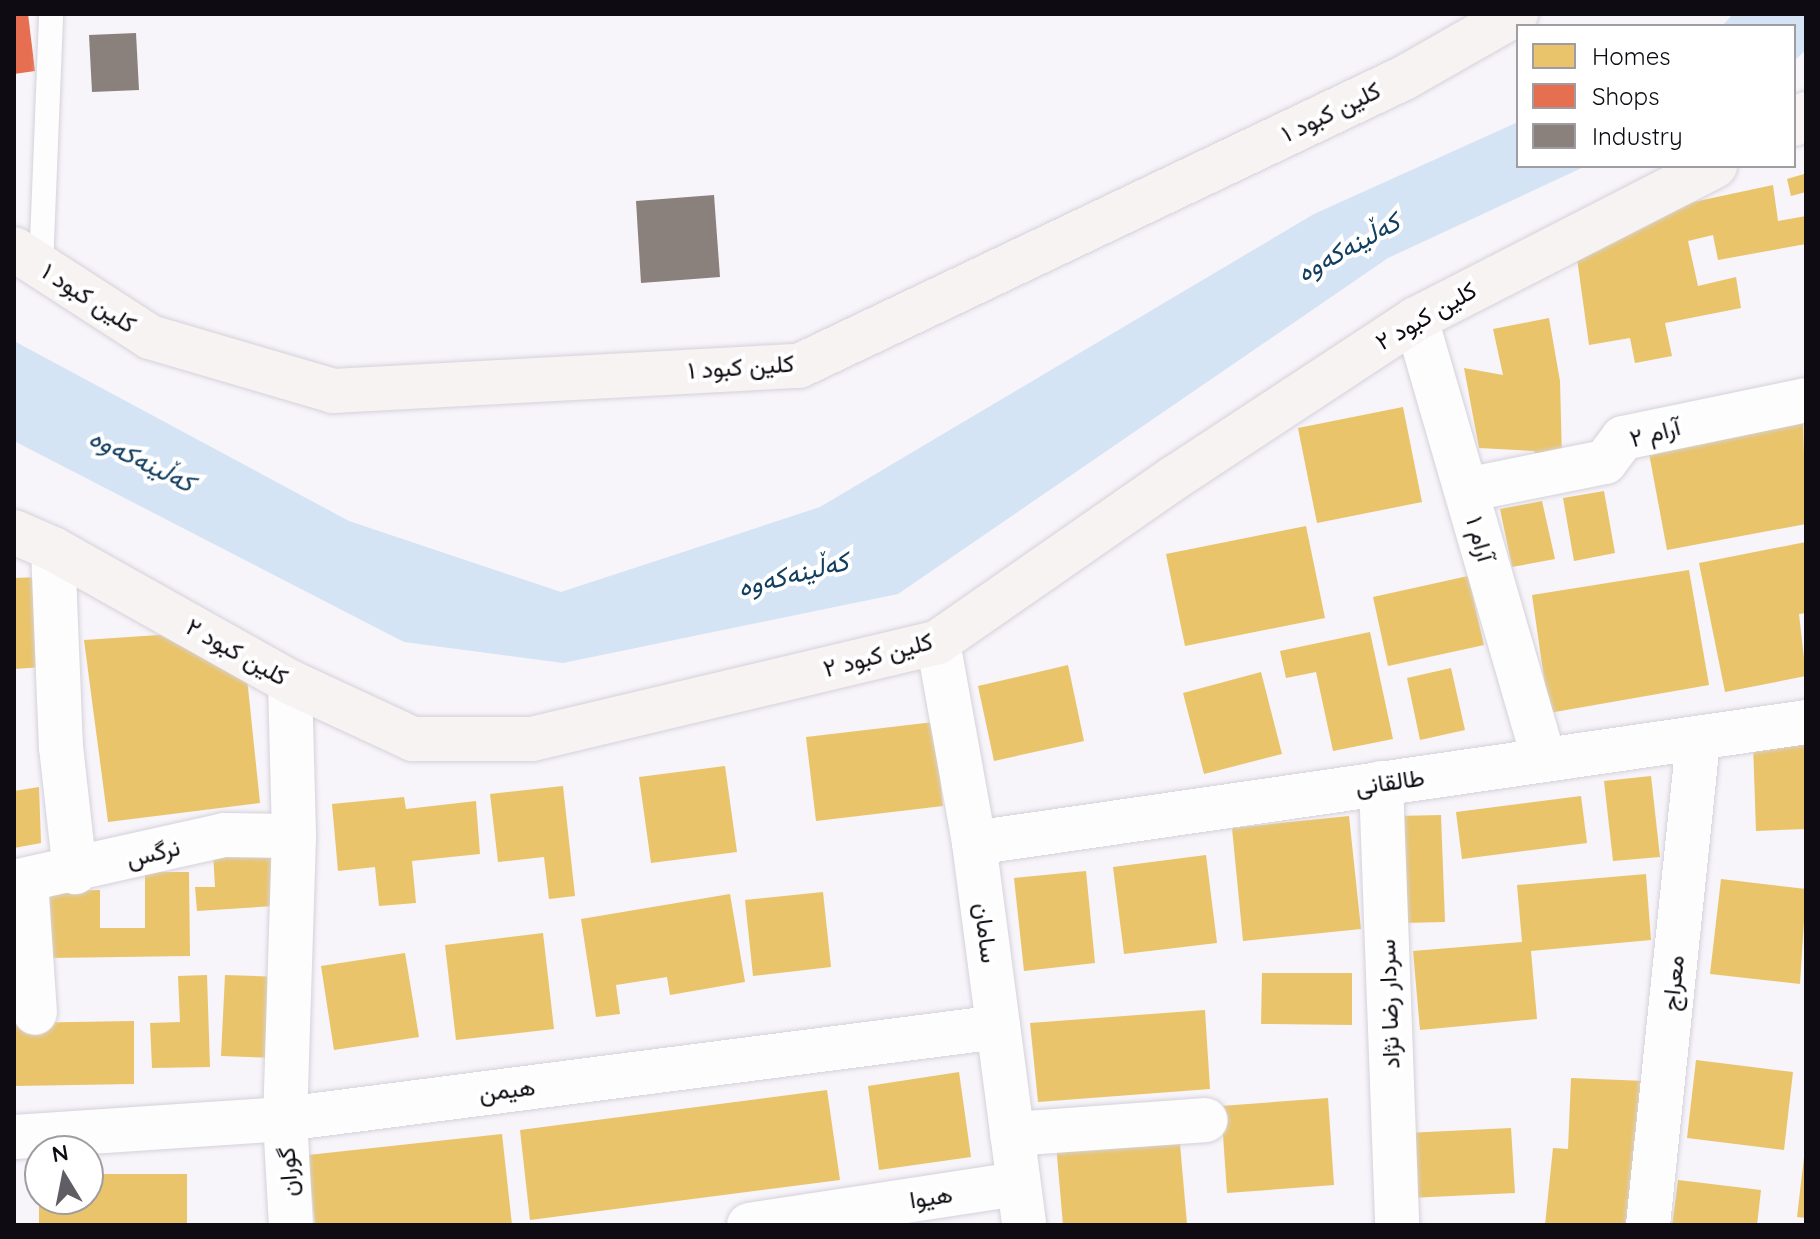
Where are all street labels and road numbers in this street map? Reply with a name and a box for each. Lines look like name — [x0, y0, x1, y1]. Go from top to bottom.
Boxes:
street label: کلین کبود ۱ — [1277, 76, 1385, 148]
street label: کلین کبود ۱ — [37, 257, 141, 339]
street label: کلین کبود ۲ — [1370, 276, 1482, 356]
street label: کلین کبود ۱ — [687, 349, 795, 385]
street label: آرام ۲ — [1627, 412, 1683, 454]
street label: آرام ۱ — [1460, 513, 1500, 565]
street label: کلین کبود ۲ — [181, 612, 293, 692]
street label: کلین کبود ۲ — [820, 627, 936, 683]
street label: طالقانی — [1354, 763, 1426, 801]
street label: نرگس — [123, 832, 183, 874]
street label: سامان — [968, 901, 1004, 965]
street label: سردار رضا نژاد — [1372, 939, 1406, 1069]
street label: معراج — [1656, 954, 1690, 1012]
street label: هیمن — [477, 1072, 537, 1108]
street label: گوران — [272, 1146, 304, 1198]
street label: هیوا — [908, 1179, 954, 1215]

